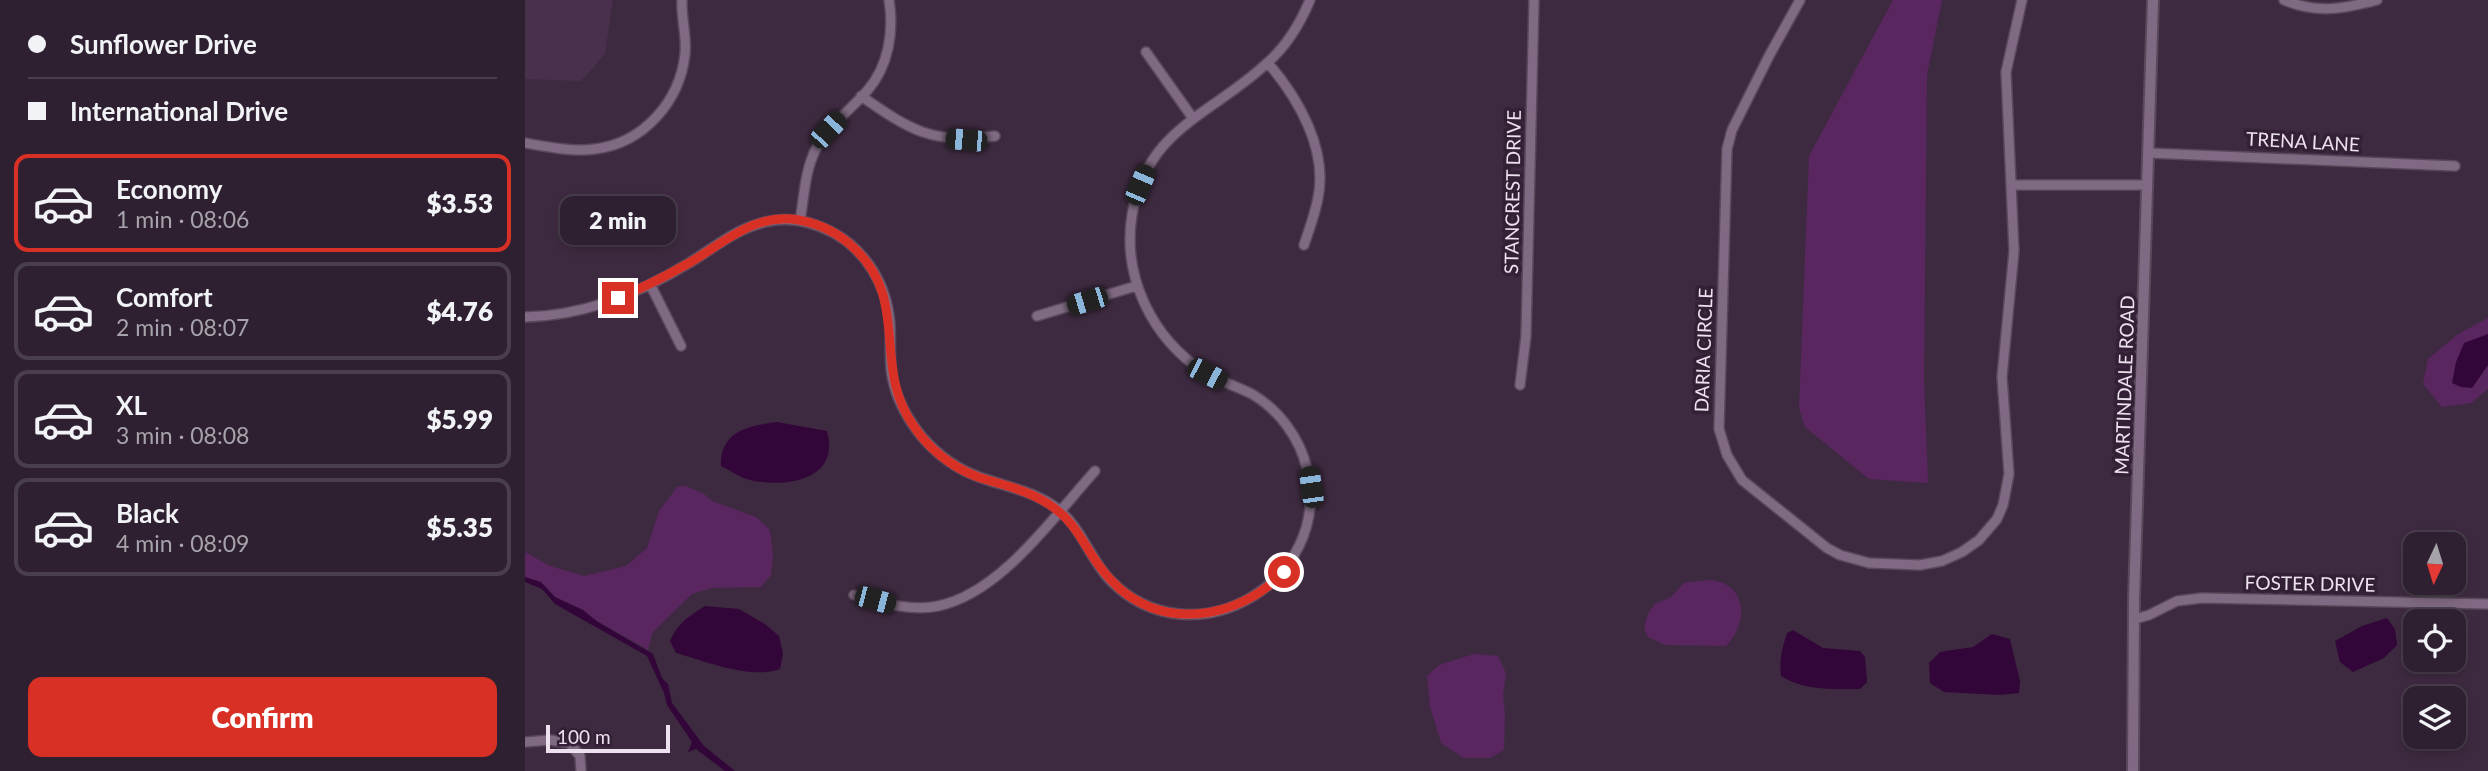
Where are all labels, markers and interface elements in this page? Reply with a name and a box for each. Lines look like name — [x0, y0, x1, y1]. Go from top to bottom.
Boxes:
text: Sunflower Drive — [70, 28, 257, 60]
text: International Drive — [70, 95, 288, 127]
car — [806, 107, 851, 153]
street label: STANCREST DRIVE — [1499, 110, 1525, 274]
street label: TRENA LANE — [2246, 127, 2360, 155]
car — [945, 128, 988, 152]
car — [1123, 162, 1158, 208]
icon: car — [32, 172, 95, 235]
text: Economy — [116, 173, 222, 205]
text: $3.53 — [426, 187, 493, 219]
callout: 2 min — [560, 196, 676, 246]
text: 1 min · 08:06 — [116, 205, 249, 233]
text: 2 min — [589, 206, 647, 234]
icon: car — [32, 280, 95, 343]
text: Comfort — [116, 281, 213, 313]
route end — [602, 282, 634, 314]
car — [1064, 285, 1111, 317]
street label: DARIA CIRCLE — [1689, 287, 1717, 413]
text: $4.76 — [426, 295, 493, 327]
street label: MARTINDALE ROAD — [2109, 295, 2139, 475]
text: 2 min · 08:07 — [116, 313, 249, 341]
car — [1184, 355, 1231, 393]
icon: car — [32, 388, 95, 451]
text: XL — [116, 389, 147, 421]
text: $5.99 — [426, 403, 493, 435]
text: 3 min · 08:08 — [116, 421, 249, 449]
car — [1298, 465, 1325, 509]
icon: car — [32, 496, 95, 559]
text: Black — [116, 497, 179, 529]
text: $5.35 — [426, 511, 493, 543]
text: 4 min · 08:09 — [116, 529, 249, 557]
north arrow — [2403, 532, 2466, 595]
map controls — [2403, 532, 2466, 749]
route start — [1268, 556, 1300, 588]
street label: FOSTER DRIVE — [2245, 570, 2376, 596]
car — [852, 584, 899, 616]
button: locate — [2403, 609, 2466, 672]
button: Confirm — [28, 677, 497, 757]
button: layers — [2403, 686, 2466, 749]
scale bar — [546, 722, 670, 754]
text: 100 m — [557, 725, 611, 748]

